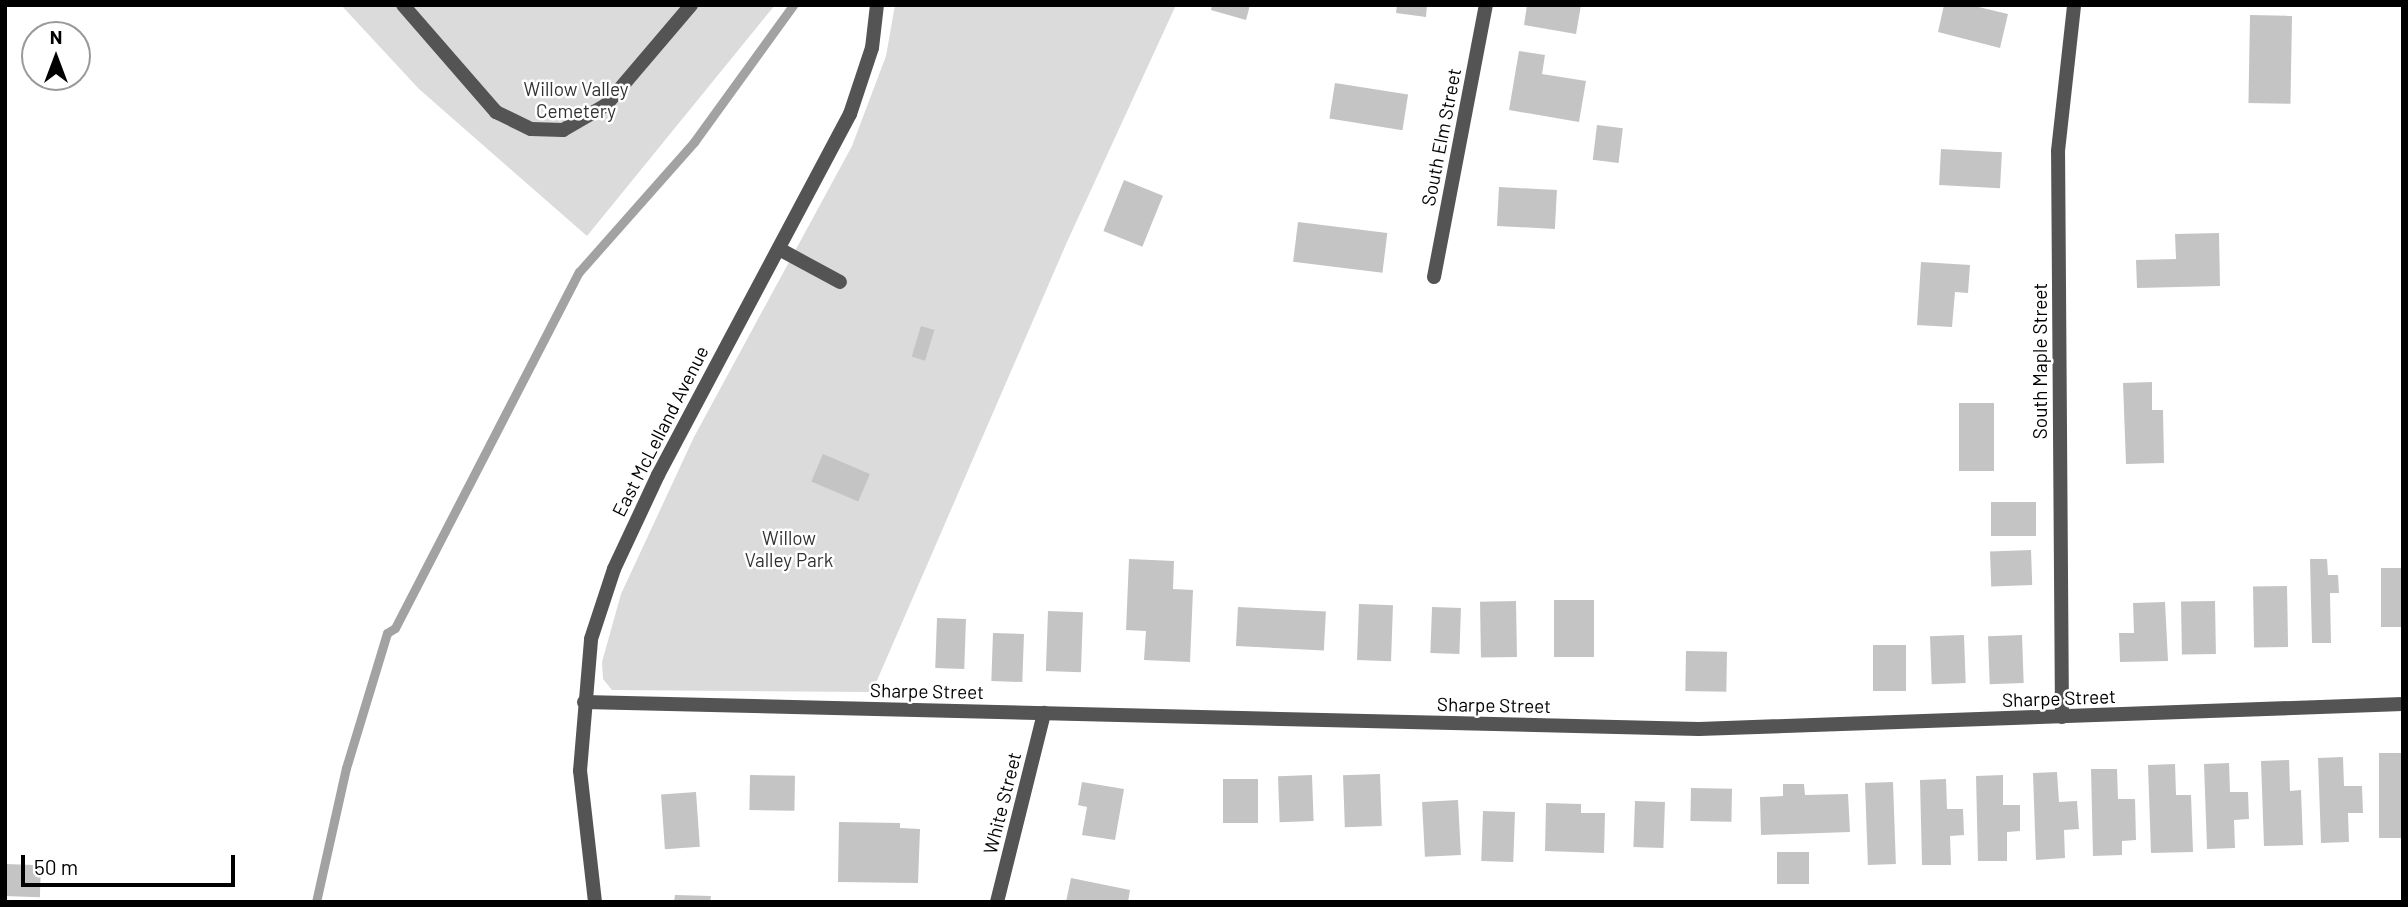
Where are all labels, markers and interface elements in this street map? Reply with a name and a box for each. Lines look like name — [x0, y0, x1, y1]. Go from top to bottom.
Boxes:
north arrow — [21, 21, 91, 91]
text: N — [50, 25, 62, 48]
street label: South Elm Street — [1416, 66, 1466, 208]
park label: Willow Valley Cemetery — [523, 78, 629, 122]
street label: South Maple Street — [2029, 283, 2051, 439]
street label: East McLelland Avenue — [607, 342, 713, 520]
park label: Willow Valley Park — [745, 527, 833, 571]
street label: Sharpe Street — [870, 679, 984, 703]
street label: Sharpe Street — [2002, 685, 2116, 711]
street label: Sharpe Street — [1437, 693, 1551, 717]
street label: White Street — [978, 750, 1026, 856]
scale bar — [24, 841, 238, 885]
text: 50 m — [34, 854, 78, 879]

